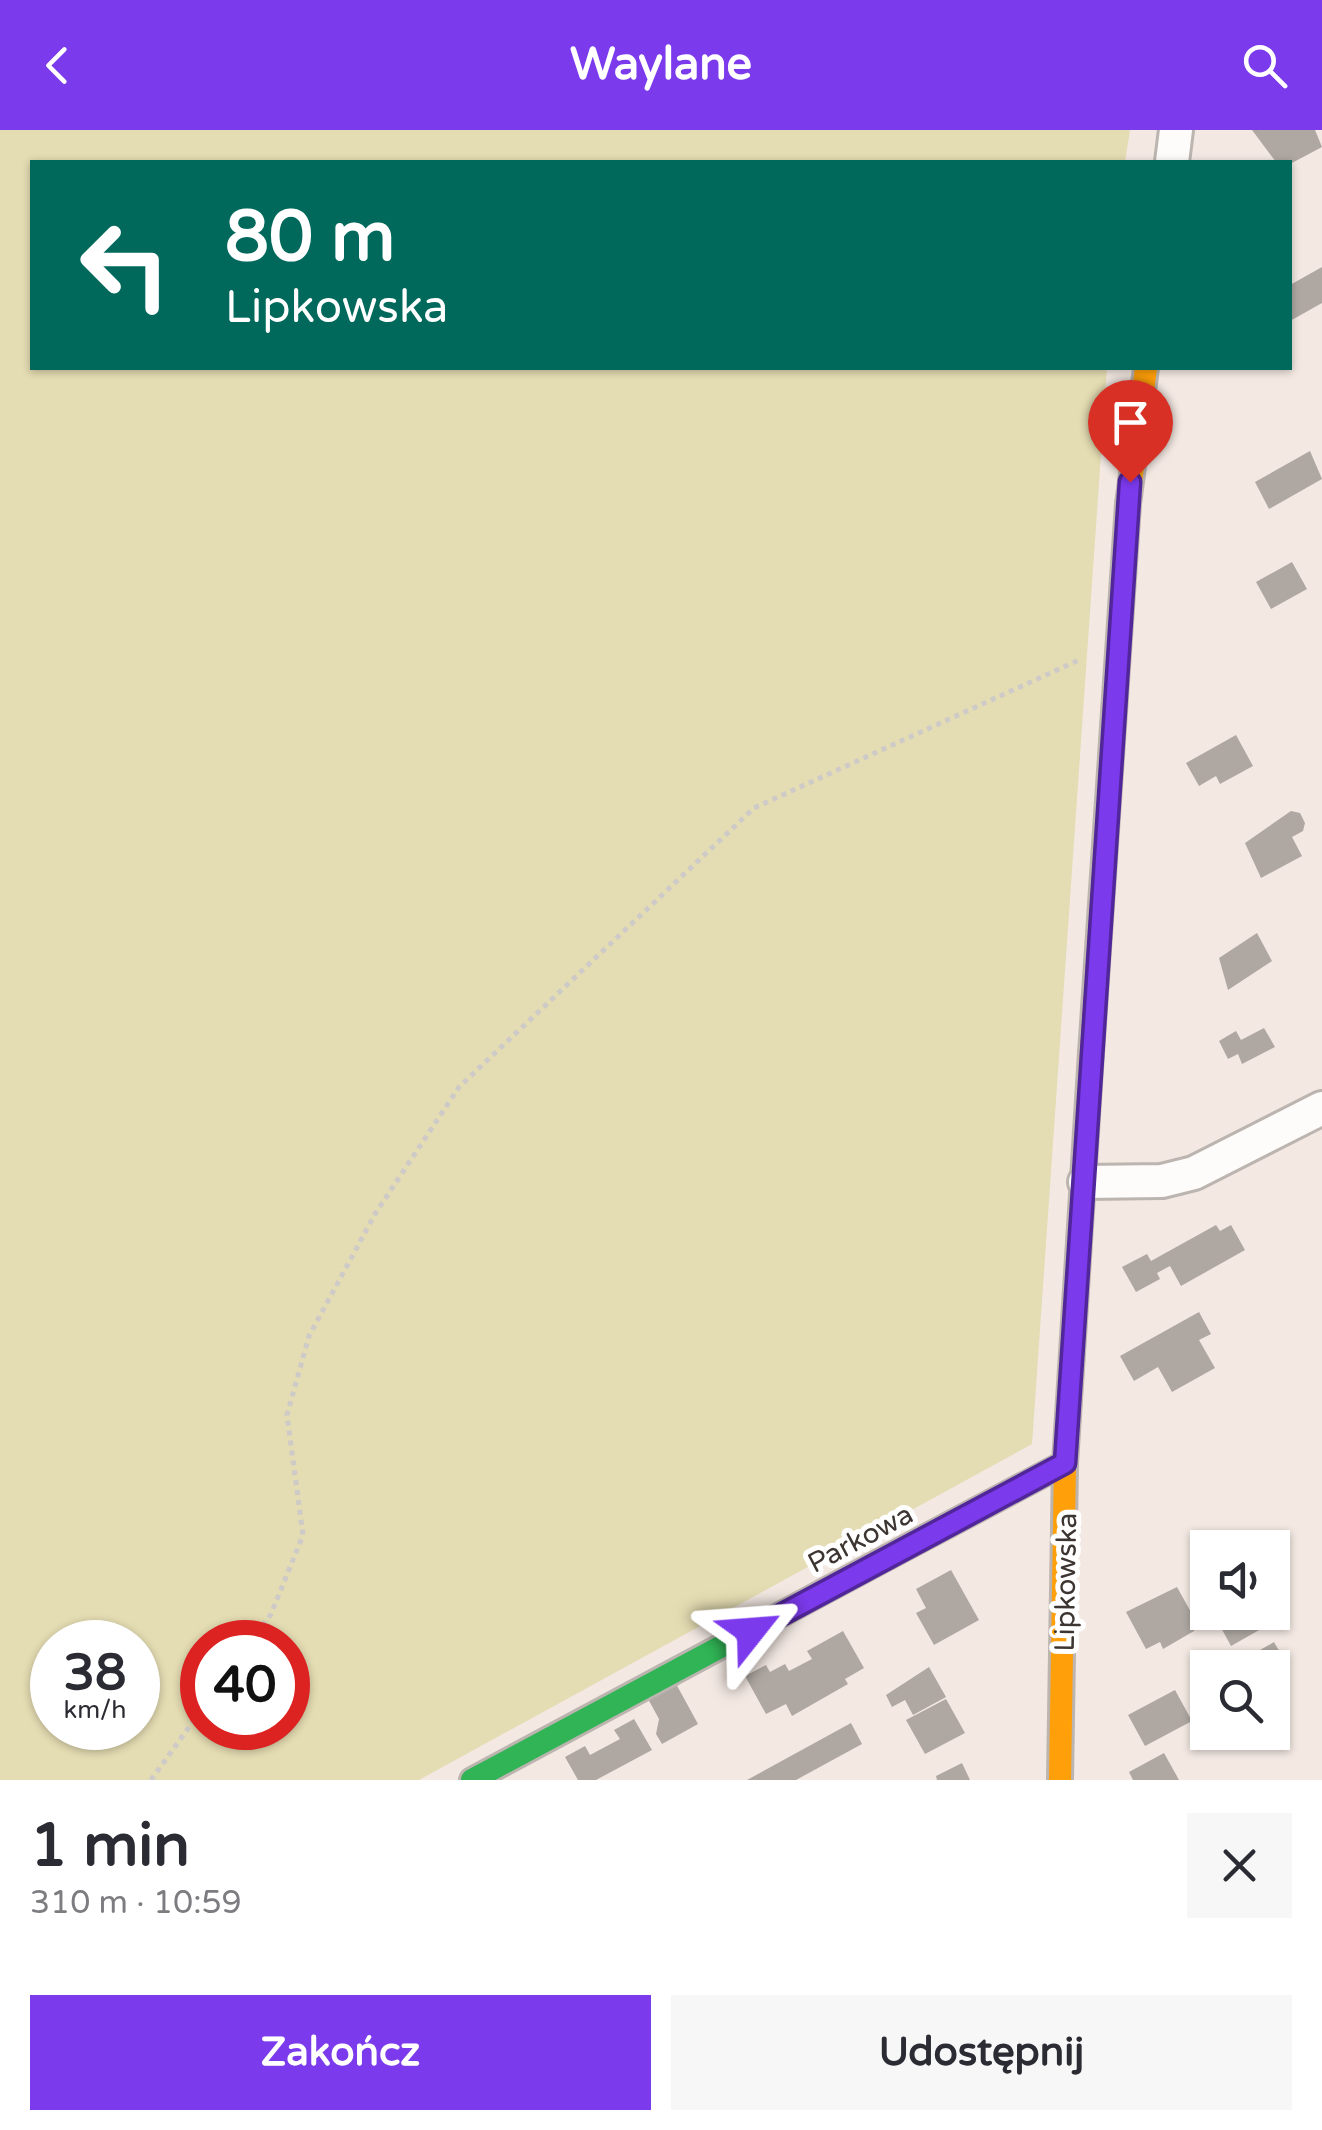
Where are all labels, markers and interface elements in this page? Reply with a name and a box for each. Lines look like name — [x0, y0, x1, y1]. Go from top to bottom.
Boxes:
icon: back — [30, 38, 85, 93]
text: Waylane — [570, 38, 752, 92]
icon: search — [1237, 38, 1292, 93]
text: 80 m — [225, 196, 395, 280]
icon: left — [60, 200, 190, 330]
text: Lipkowska — [225, 281, 448, 335]
pin — [1088, 380, 1173, 483]
icon: arrive — [1103, 395, 1158, 450]
street label: Parkowa — [802, 1497, 919, 1581]
street label: Lipkowska — [1048, 1512, 1084, 1652]
map controls — [1190, 1530, 1290, 1750]
button: sound — [1190, 1530, 1290, 1630]
position arrow — [699, 1579, 803, 1683]
speed limit sign: 40 — [180, 1620, 310, 1750]
text: 38 — [64, 1643, 126, 1703]
button: search — [1190, 1650, 1290, 1750]
text: km/h — [64, 1695, 126, 1725]
text: 1 min — [30, 1810, 190, 1882]
button: close — [1187, 1813, 1292, 1918]
text: 310 m · 10:59 — [30, 1884, 242, 1922]
button: Zakończ — [30, 1995, 651, 2110]
button: Udostępnij — [671, 1995, 1292, 2110]

